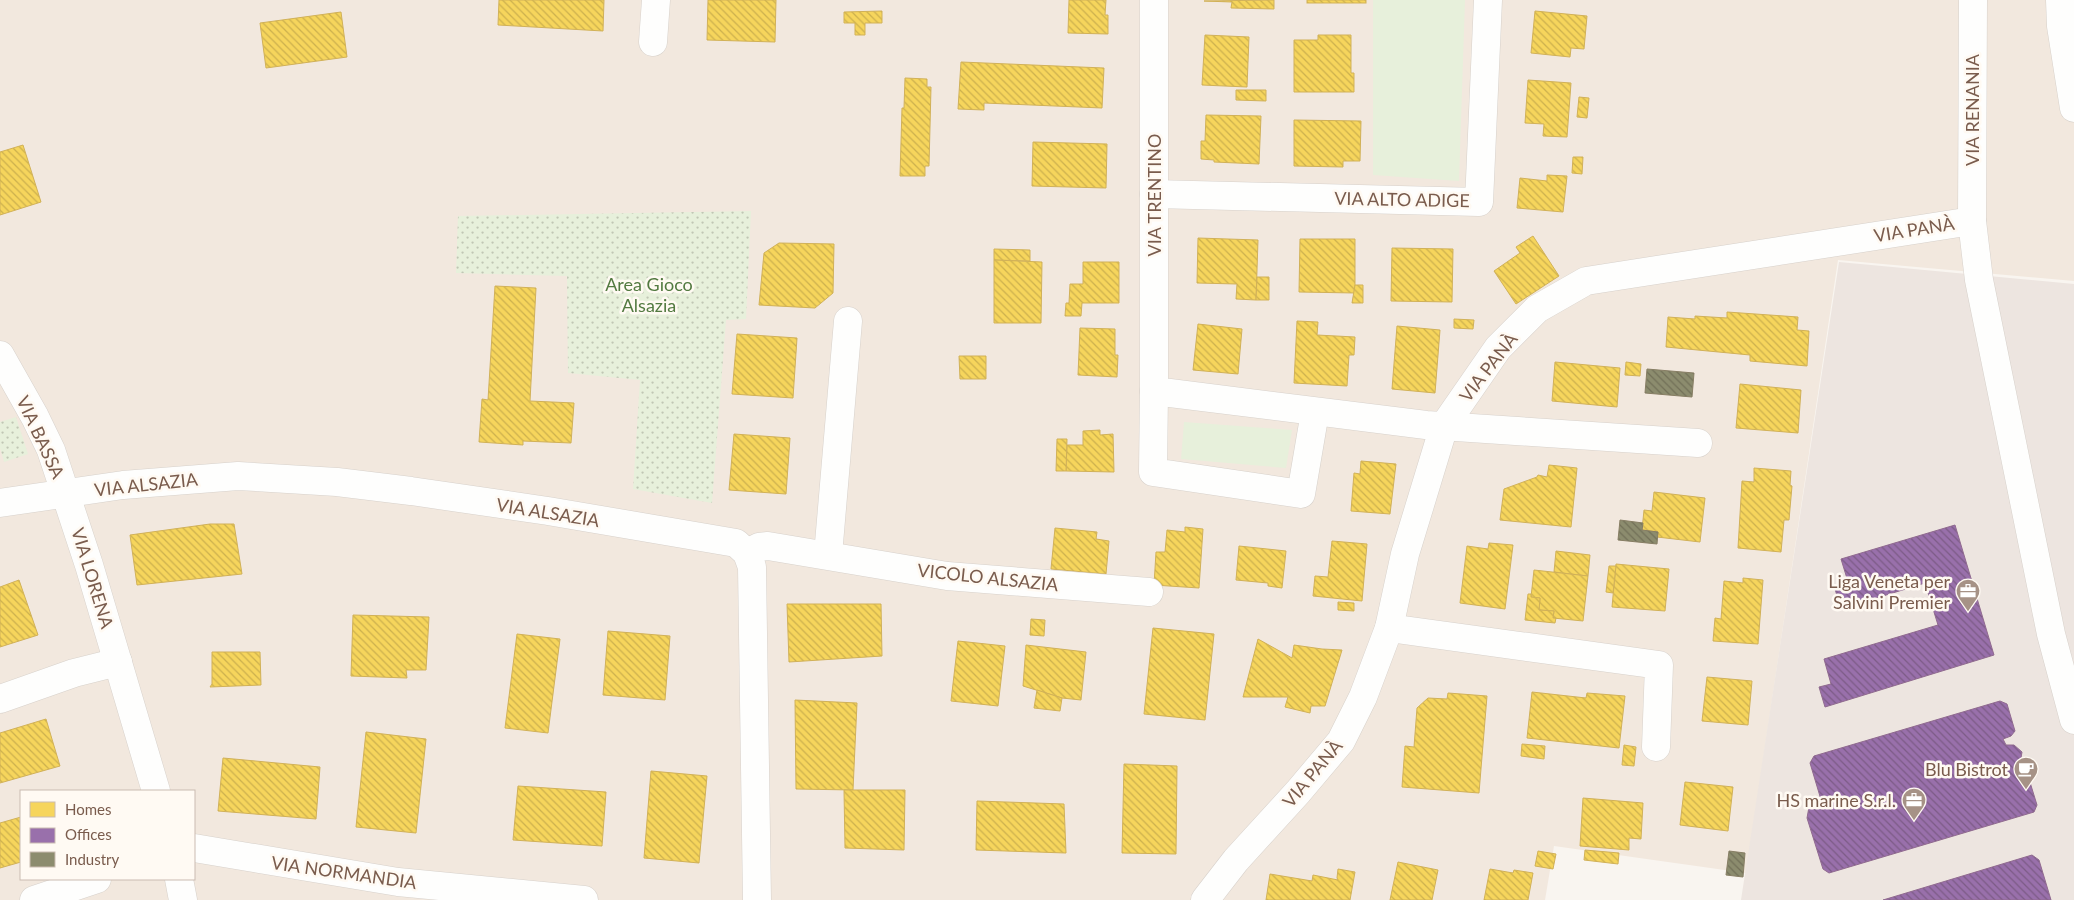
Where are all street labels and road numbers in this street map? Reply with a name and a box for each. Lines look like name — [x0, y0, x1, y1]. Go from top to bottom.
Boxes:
street label: VIA RENANIA — [1961, 53, 1983, 166]
street label: VIA TRENTINO — [1143, 134, 1165, 256]
street label: VIA ALTO ADIGE — [1334, 187, 1470, 211]
street label: VIA PANÀ — [1872, 212, 1957, 246]
street label: VIA PANÀ — [1454, 328, 1522, 406]
street label: VIA BASSA — [12, 392, 70, 483]
street label: VIA ALSAZIA — [93, 468, 200, 500]
street label: VIA ALSAZIA — [495, 493, 602, 531]
street label: VIA LORENA — [67, 525, 119, 632]
street label: VICOLO ALSAZIA — [916, 559, 1060, 595]
street label: VIA PANÀ — [1277, 734, 1347, 811]
street label: VIA NORMANDIA — [270, 851, 419, 893]

